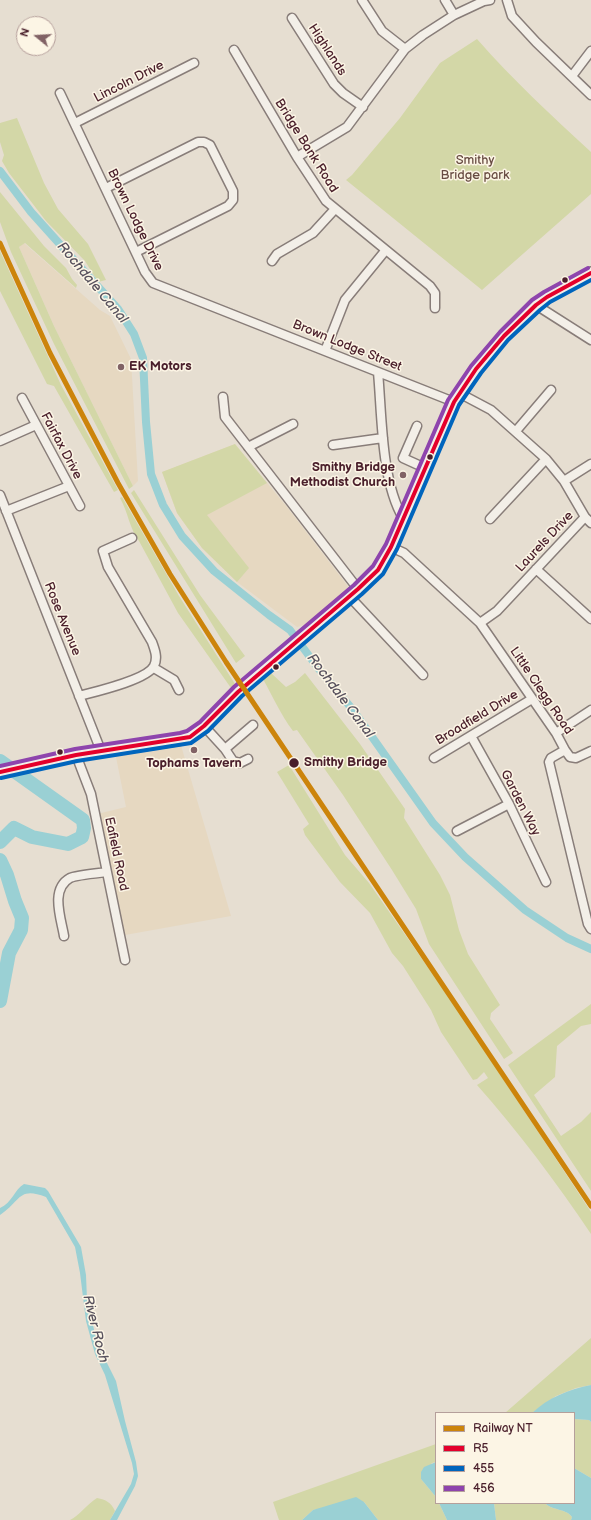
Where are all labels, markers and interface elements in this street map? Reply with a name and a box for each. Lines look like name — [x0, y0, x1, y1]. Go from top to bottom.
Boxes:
north arrow — [16, 16, 56, 56]
street label: Highlands — [304, 21, 350, 79]
text: N — [18, 27, 33, 38]
street label: Lincoln Drive — [91, 58, 167, 106]
street label: Bridge Bank Road — [271, 96, 341, 196]
park label: Smithy Bridge park — [441, 153, 509, 184]
street label: Brown Lodge Drive — [104, 167, 166, 273]
water label: Rochdale Canal — [53, 239, 131, 327]
unlabelled marker — [560, 275, 570, 285]
street label: Brown Lodge Street — [290, 317, 404, 375]
place label: EK Motors — [129, 359, 192, 375]
marker: EK Motors — [116, 362, 126, 372]
street label: Fairfax Drive — [37, 410, 85, 482]
unlabelled marker — [425, 452, 435, 462]
place label: Smithy Bridge Methodist Church — [290, 460, 395, 491]
marker: Smithy Bridge Methodist Church — [398, 470, 408, 480]
street label: Laurels Drive — [513, 508, 577, 576]
street label: Rose Avenue — [40, 580, 84, 658]
street label: Little Clegg Road — [506, 644, 576, 738]
water label: Rochdale Canal — [303, 651, 377, 741]
unlabelled marker — [271, 662, 281, 672]
street label: Broadfield Drive — [433, 687, 521, 749]
marker: Tophams Tavern — [189, 745, 199, 755]
unlabelled marker — [55, 747, 65, 757]
place label: Smithy Bridge — [304, 755, 387, 771]
place label: Tophams Tavern — [146, 756, 242, 772]
marker: Smithy Bridge — [287, 756, 301, 770]
street label: Garden Way — [497, 767, 543, 839]
street label: Eafield Road — [101, 816, 131, 892]
water label: River Roch — [78, 1293, 112, 1365]
legend — [435, 1412, 575, 1504]
text: Railway NT — [473, 1421, 533, 1436]
text: R5 — [473, 1441, 488, 1456]
text: 455 — [473, 1461, 494, 1476]
text: 456 — [473, 1481, 495, 1496]

